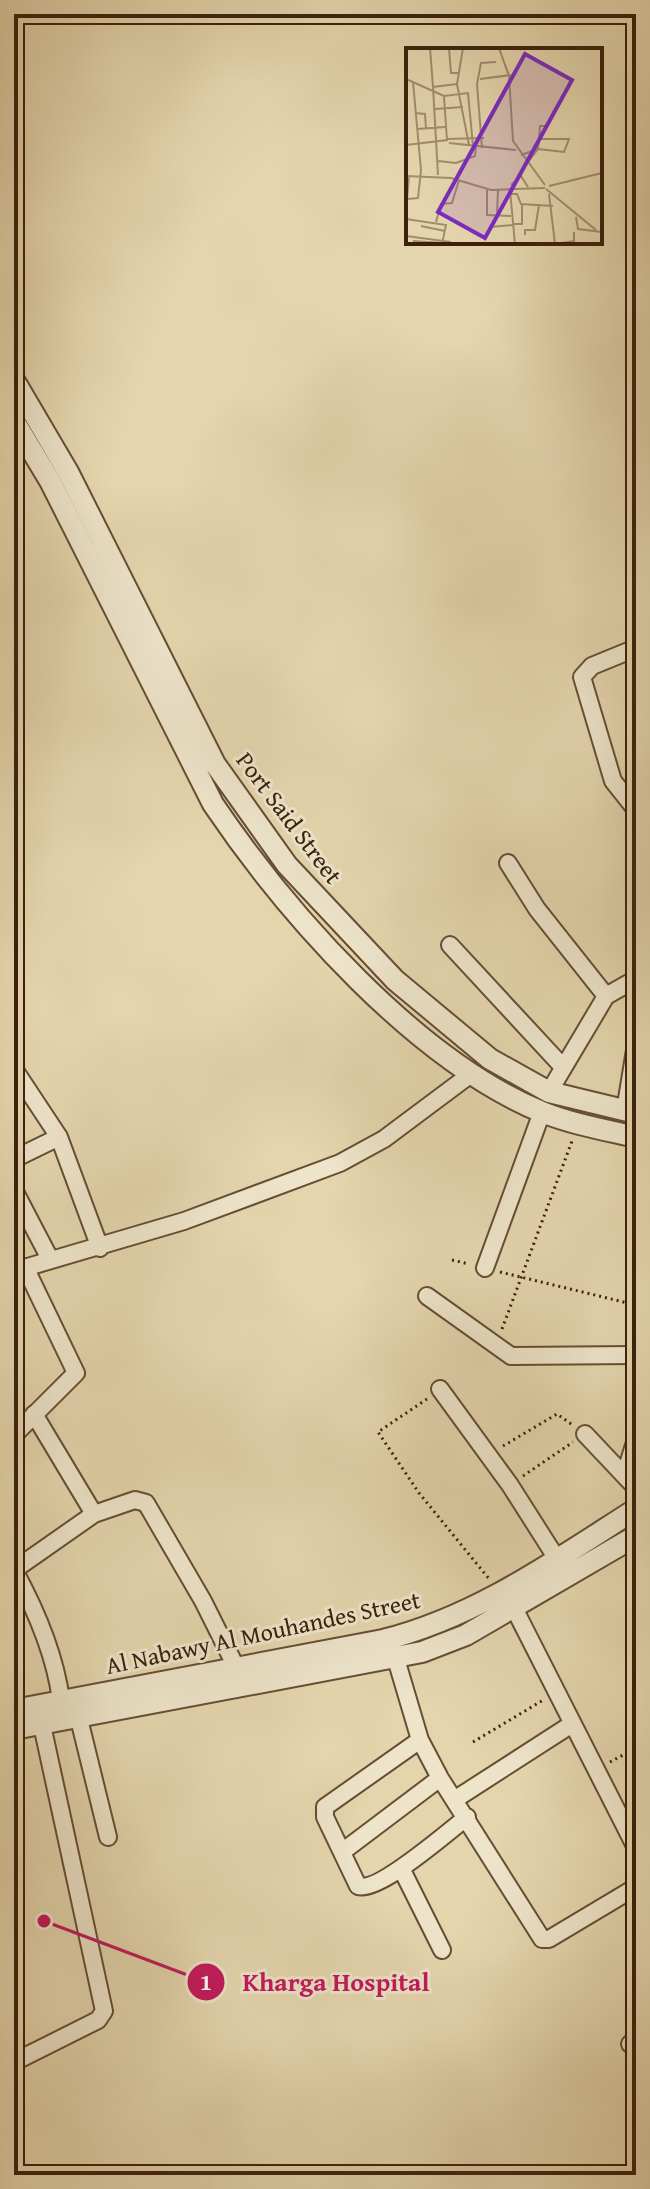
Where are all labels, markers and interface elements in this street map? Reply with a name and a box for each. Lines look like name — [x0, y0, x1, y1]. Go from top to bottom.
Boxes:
inset map — [406, 48, 602, 244]
street label: Port Said Street — [228, 744, 351, 892]
street label: Al Nabawy Al Mouhandes Street — [102, 1582, 424, 1683]
callout: Kharga Hospital — [186, 1957, 445, 2007]
text: Kharga Hospital — [243, 1962, 429, 2001]
text: 1 — [200, 1964, 212, 1999]

